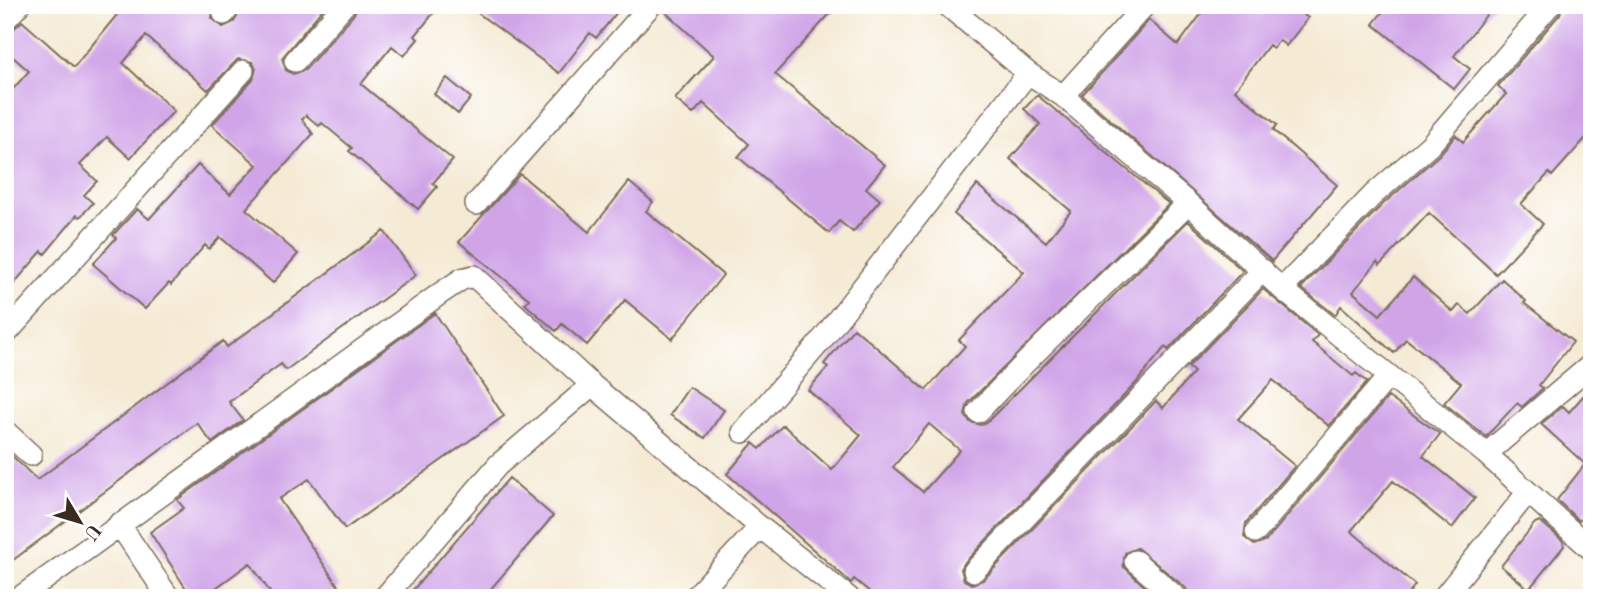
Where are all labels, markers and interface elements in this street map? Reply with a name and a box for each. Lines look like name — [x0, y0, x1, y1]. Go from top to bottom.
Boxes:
north arrow — [46, 488, 116, 558]
text: U — [79, 519, 104, 543]

